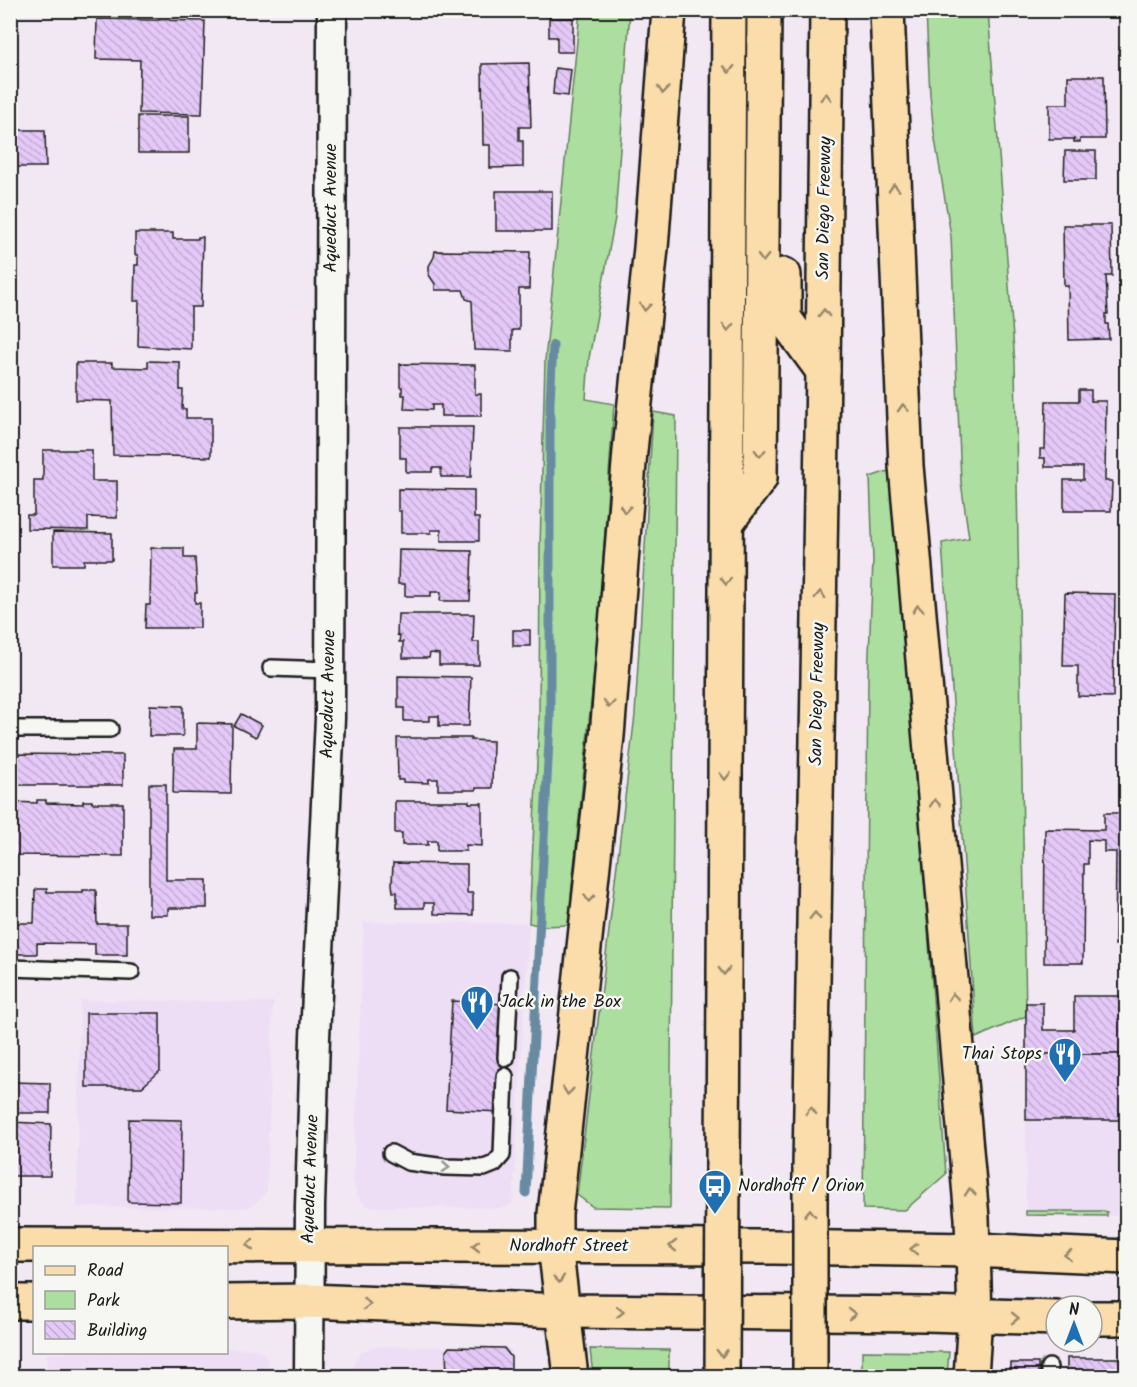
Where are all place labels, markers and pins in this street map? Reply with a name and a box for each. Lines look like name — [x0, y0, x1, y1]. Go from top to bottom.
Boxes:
restaurant icon: Jack in the Box — [459, 984, 495, 1031]
place label: Jack in the Box — [500, 988, 621, 1017]
restaurant icon: Thai Stops — [1047, 1036, 1083, 1083]
place label: Thai Stops — [962, 1040, 1042, 1069]
bus stop icon: Nordhoff / Orion — [697, 1168, 733, 1215]
place label: Nordhoff / Orion — [738, 1172, 864, 1201]

